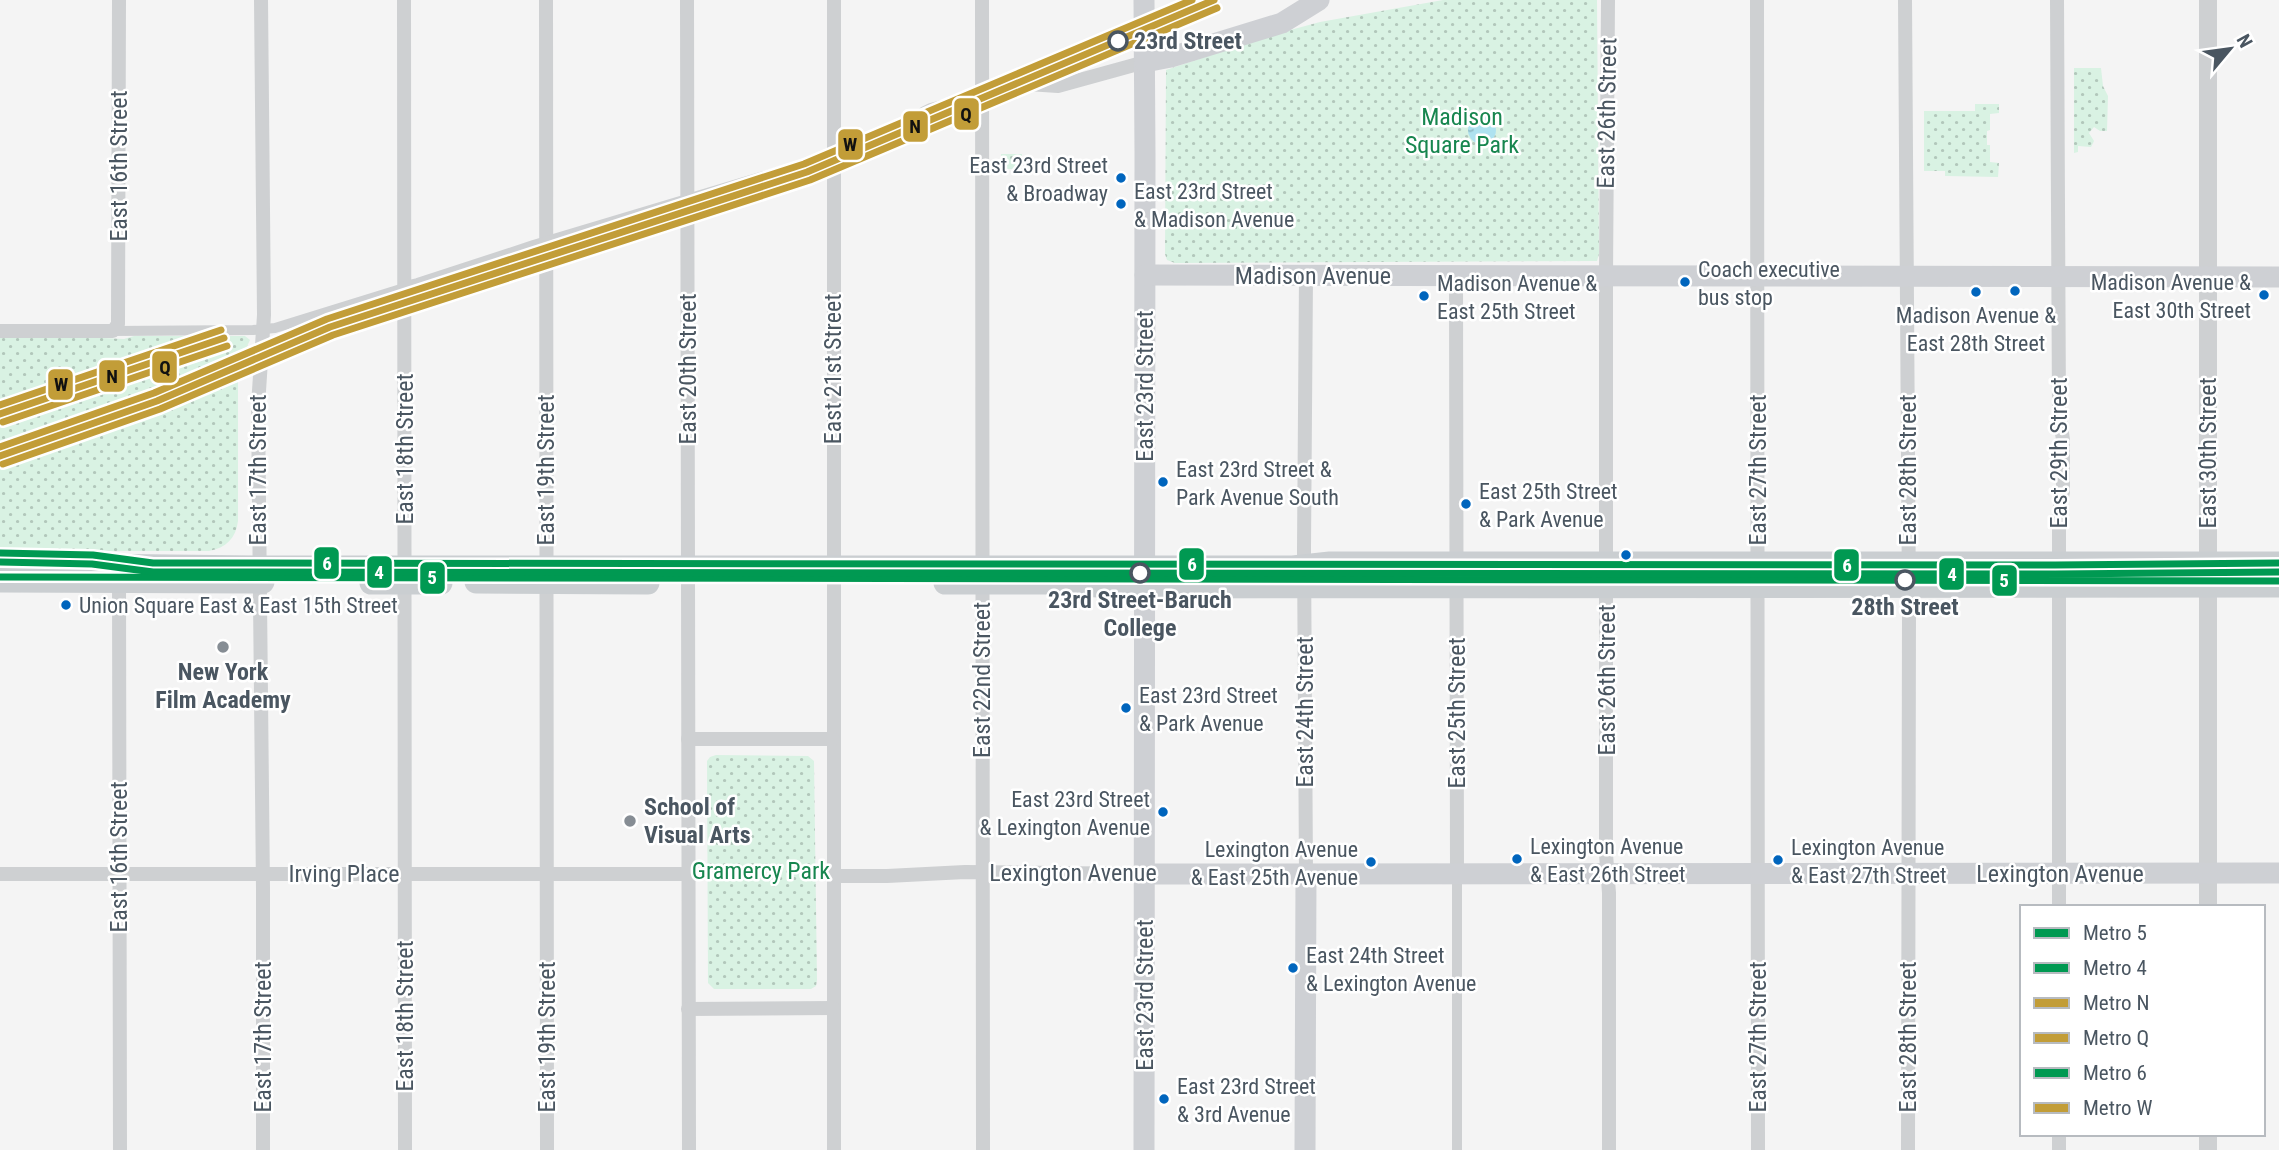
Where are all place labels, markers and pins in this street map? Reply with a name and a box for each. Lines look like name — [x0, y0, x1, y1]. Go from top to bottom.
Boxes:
place label: 23rd Street — [1134, 27, 1242, 55]
marker: 23rd Street — [1108, 31, 1128, 51]
place label: East 23rd Street & Broadway — [969, 153, 1108, 206]
marker: East 23rd Street & Broadway — [1114, 171, 1128, 185]
place label: East 23rd Street & Madison Avenue — [1134, 179, 1294, 232]
marker: East 23rd Street & Madison Avenue — [1114, 197, 1128, 211]
place label: Coach executive bus stop — [1698, 257, 1840, 310]
place label: Madison Avenue & East 30th Street — [2091, 270, 2251, 323]
place label: Madison Avenue & East 25th Street — [1437, 271, 1597, 324]
marker: Coach executive bus stop — [1678, 275, 1692, 289]
unlabelled marker — [2008, 284, 2022, 298]
marker: Madison Avenue & East 28th Street — [1969, 285, 1983, 299]
marker: Madison Avenue & East 30th Street — [2257, 288, 2271, 302]
marker: Madison Avenue & East 25th Street — [1417, 289, 1431, 303]
place label: Madison Avenue & East 28th Street — [1896, 303, 2056, 356]
place label: East 23rd Street & Park Avenue South — [1176, 457, 1339, 510]
marker: East 23rd Street & Park Avenue South — [1156, 475, 1170, 489]
place label: East 25th Street & Park Avenue — [1479, 479, 1618, 532]
marker: East 25th Street & Park Avenue — [1459, 497, 1473, 511]
unlabelled marker — [1619, 548, 1633, 562]
marker: 23rd Street-Baruch College — [1130, 563, 1150, 583]
marker: 28th Street — [1895, 570, 1915, 590]
place label: 23rd Street-Baruch College — [1048, 586, 1232, 642]
place label: Union Square East & East 15th Street — [79, 593, 398, 618]
place label: 28th Street — [1851, 593, 1959, 621]
marker: Union Square East & East 15th Street — [59, 598, 73, 612]
marker: New York Film Academy — [215, 639, 231, 655]
place label: New York Film Academy — [155, 658, 291, 714]
place label: East 23rd Street & Park Avenue — [1139, 683, 1278, 736]
marker: East 23rd Street & Park Avenue — [1119, 701, 1133, 715]
place label: East 23rd Street & Lexington Avenue — [980, 787, 1150, 840]
place label: School of Visual Arts — [644, 793, 751, 849]
marker: East 23rd Street & Lexington Avenue — [1156, 805, 1170, 819]
marker: School of Visual Arts — [622, 813, 638, 829]
place label: Lexington Avenue & East 26th Street — [1530, 834, 1686, 887]
place label: Lexington Avenue & East 27th Street — [1791, 835, 1947, 888]
place label: Lexington Avenue & East 25th Avenue — [1191, 837, 1358, 890]
marker: Lexington Avenue & East 26th Street — [1510, 852, 1524, 866]
marker: Lexington Avenue & East 27th Street — [1771, 853, 1785, 867]
marker: Lexington Avenue & East 25th Avenue — [1364, 855, 1378, 869]
place label: East 24th Street & Lexington Avenue — [1306, 943, 1476, 996]
marker: East 24th Street & Lexington Avenue — [1286, 961, 1300, 975]
place label: East 23rd Street & 3rd Avenue — [1177, 1074, 1316, 1127]
marker: East 23rd Street & 3rd Avenue — [1157, 1092, 1171, 1106]

